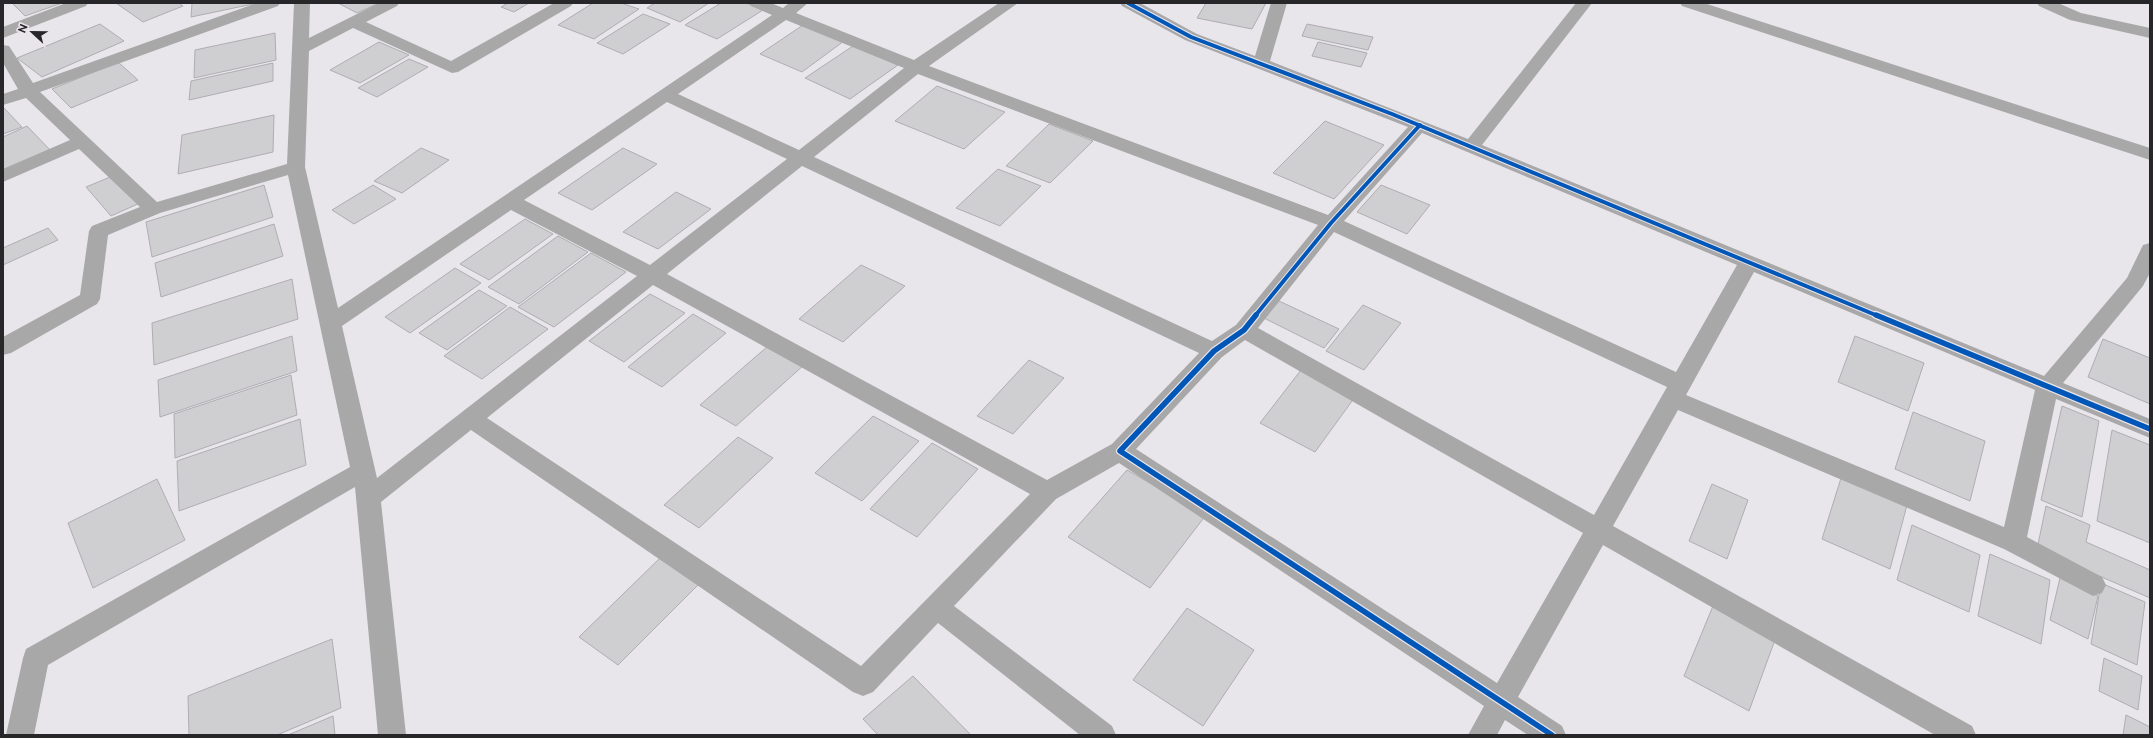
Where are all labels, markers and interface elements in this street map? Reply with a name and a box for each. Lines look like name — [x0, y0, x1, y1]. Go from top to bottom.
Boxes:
north arrow — [12, 12, 52, 52]
text: N — [16, 22, 31, 35]

